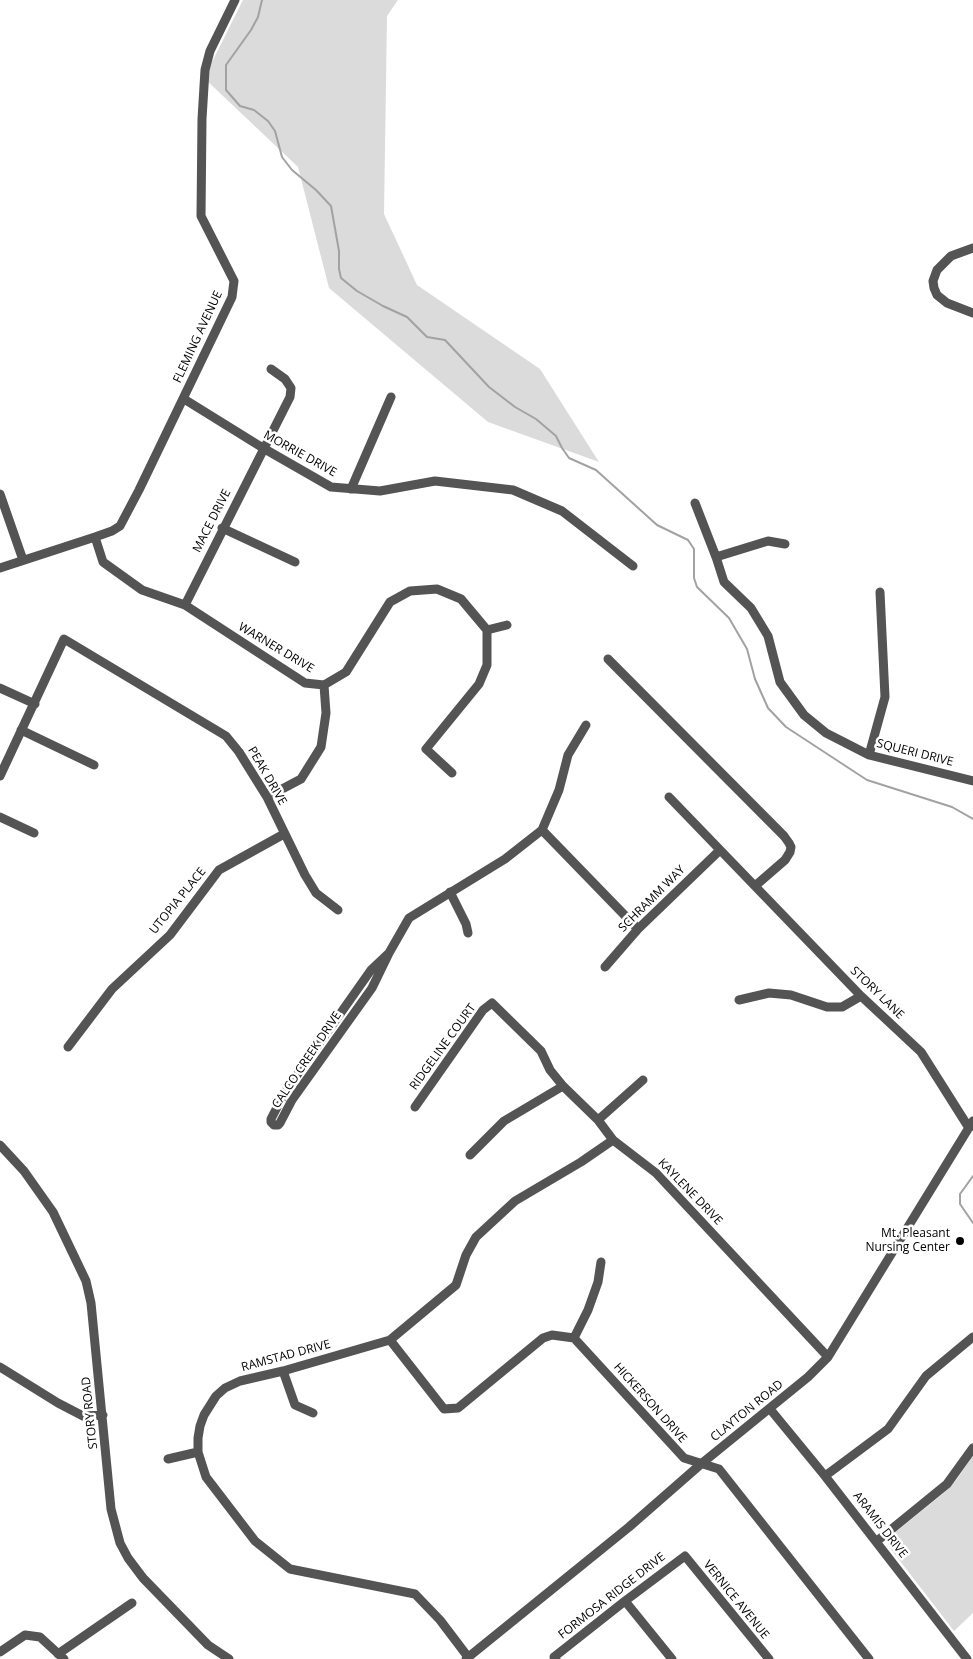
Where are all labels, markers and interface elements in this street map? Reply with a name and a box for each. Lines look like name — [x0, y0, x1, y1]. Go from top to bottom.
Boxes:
street label: FLEMING AVENUE — [170, 289, 226, 385]
street label: MORRIE DRIVE — [261, 428, 339, 480]
street label: MACE DRIVE — [190, 487, 234, 555]
street label: WARNER DRIVE — [236, 620, 316, 676]
street label: SQUERI DRIVE — [875, 737, 955, 769]
street label: PEAK DRIVE — [244, 744, 290, 808]
street label: SCHRAMM WAY — [616, 863, 688, 935]
street label: UTOPIA PLACE — [147, 865, 209, 937]
street label: STORY LANE — [847, 964, 907, 1022]
street label: RIDGELINE COURT — [407, 1001, 479, 1093]
street label: CALCO CREEK DRIVE — [269, 1009, 345, 1111]
street label: KAYLENE DRIVE — [655, 1156, 725, 1228]
place label: Mt. Pleasant Nursing Center — [865, 1227, 950, 1255]
marker: Mt. Pleasant Nursing Center — [954, 1235, 966, 1247]
street label: RAMSTAD DRIVE — [240, 1337, 332, 1375]
street label: HICKERSON DRIVE — [610, 1360, 690, 1446]
street label: STORY ROAD — [79, 1376, 101, 1450]
street label: CLAYTON ROAD — [708, 1377, 786, 1445]
street label: ARAMIS DRIVE — [850, 1489, 910, 1561]
street label: FORMOSA RIDGE DRIVE — [556, 1550, 668, 1642]
street label: VERNICE AVENUE — [700, 1558, 772, 1642]

